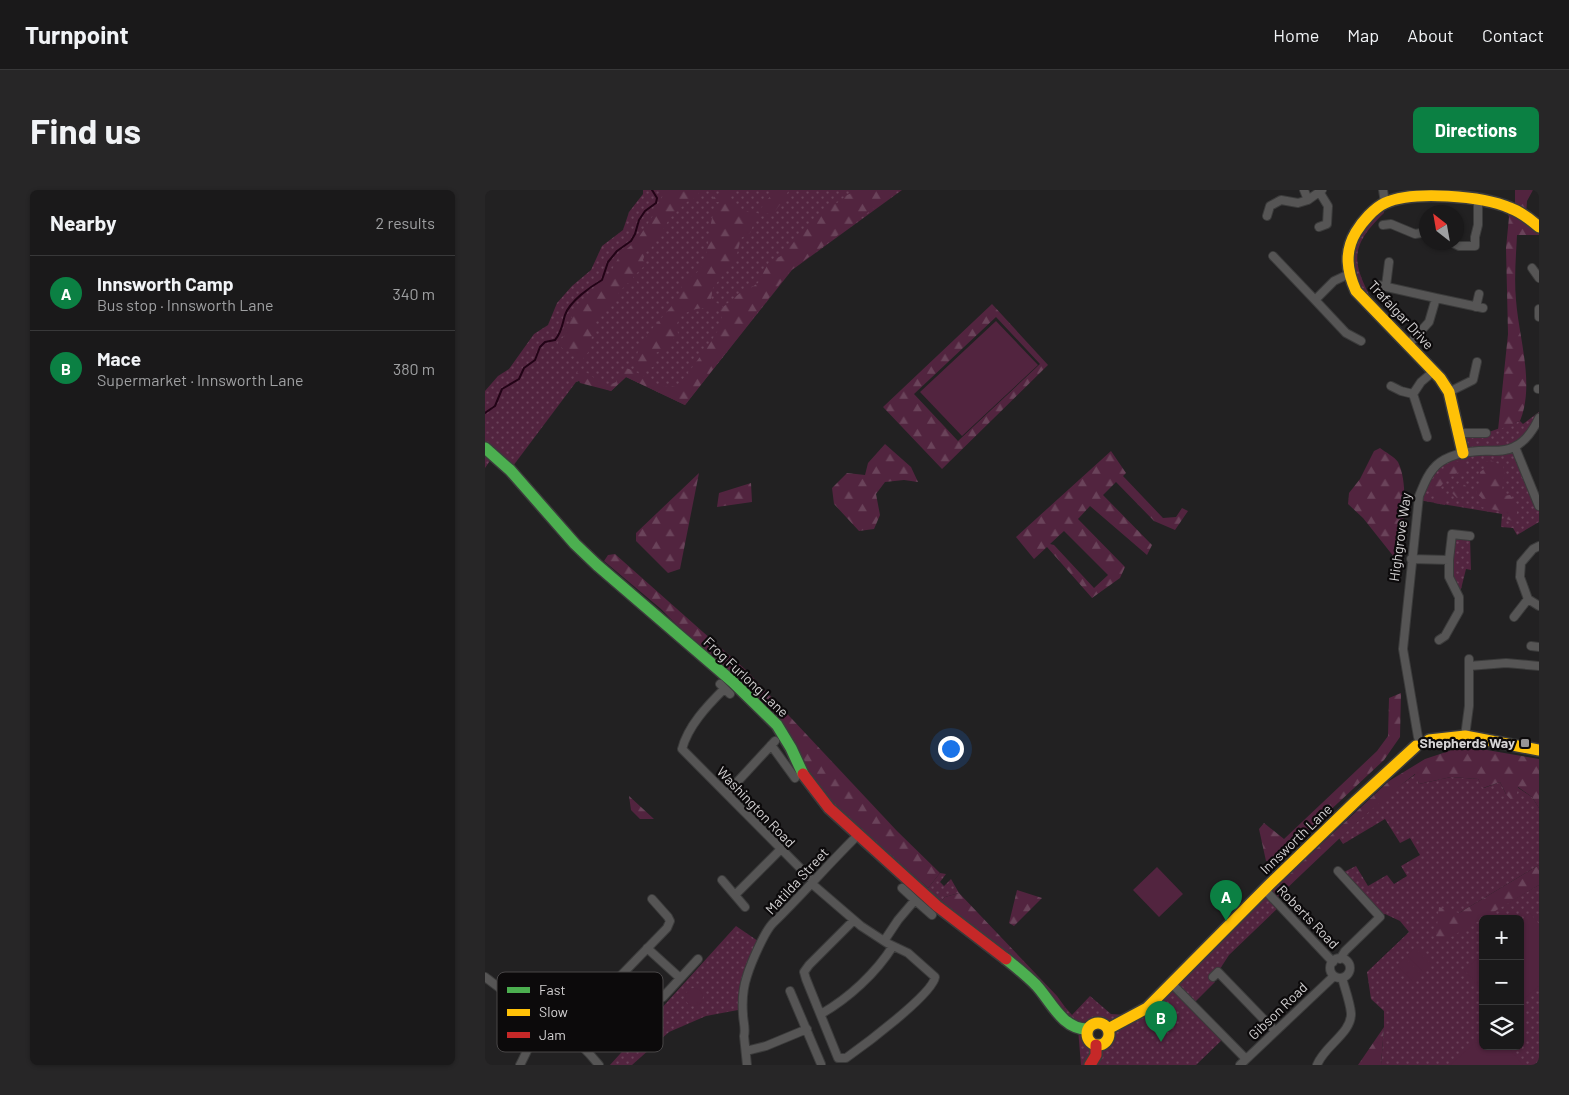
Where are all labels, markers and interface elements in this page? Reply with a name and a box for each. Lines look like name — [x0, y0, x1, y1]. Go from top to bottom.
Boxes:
text: Turnpoint — [25, 20, 129, 49]
text: Home — [1273, 24, 1319, 46]
text: Map — [1347, 24, 1379, 46]
text: About — [1407, 24, 1454, 46]
text: Contact — [1482, 24, 1544, 46]
button: Directions — [1413, 107, 1539, 153]
text: Find us — [30, 109, 141, 151]
north arrow — [1419, 205, 1464, 250]
text: Nearby — [50, 210, 116, 235]
text: 2 results — [376, 213, 435, 232]
text: Innsworth Camp — [97, 272, 233, 295]
street label: Trafalgar Drive — [1365, 277, 1438, 353]
text: A — [61, 284, 71, 303]
text: 340 m — [392, 284, 435, 303]
text: Bus stop · Innsworth Lane — [97, 295, 273, 314]
text: Mace — [97, 347, 141, 370]
text: B — [61, 359, 71, 378]
text: 380 m — [393, 359, 435, 378]
text: Supermarket · Innsworth Lane — [97, 370, 304, 389]
street label: Highgrove Way — [1385, 491, 1414, 582]
street label: Frog Furlong Lane — [700, 633, 792, 720]
place label: Shepherds Way — [1420, 734, 1515, 751]
your location — [938, 736, 964, 762]
marker: Shepherds Way — [1519, 737, 1531, 749]
street label: Washington Road — [714, 763, 799, 850]
street label: Innsworth Lane — [1256, 800, 1335, 877]
street label: Matilda Street — [761, 844, 832, 917]
pin: A — [1210, 880, 1242, 921]
street label: Roberts Road — [1274, 881, 1343, 952]
map controls — [1479, 915, 1524, 1050]
button: + — [1479, 915, 1524, 960]
button: − — [1479, 960, 1524, 1005]
legend — [497, 972, 663, 1052]
street label: Gibson Road — [1245, 978, 1311, 1043]
text: Fast — [539, 981, 565, 998]
pin: B — [1145, 1001, 1177, 1042]
text: Slow — [539, 1003, 568, 1020]
button: layers — [1479, 1005, 1524, 1050]
text: Jam — [539, 1026, 566, 1043]

